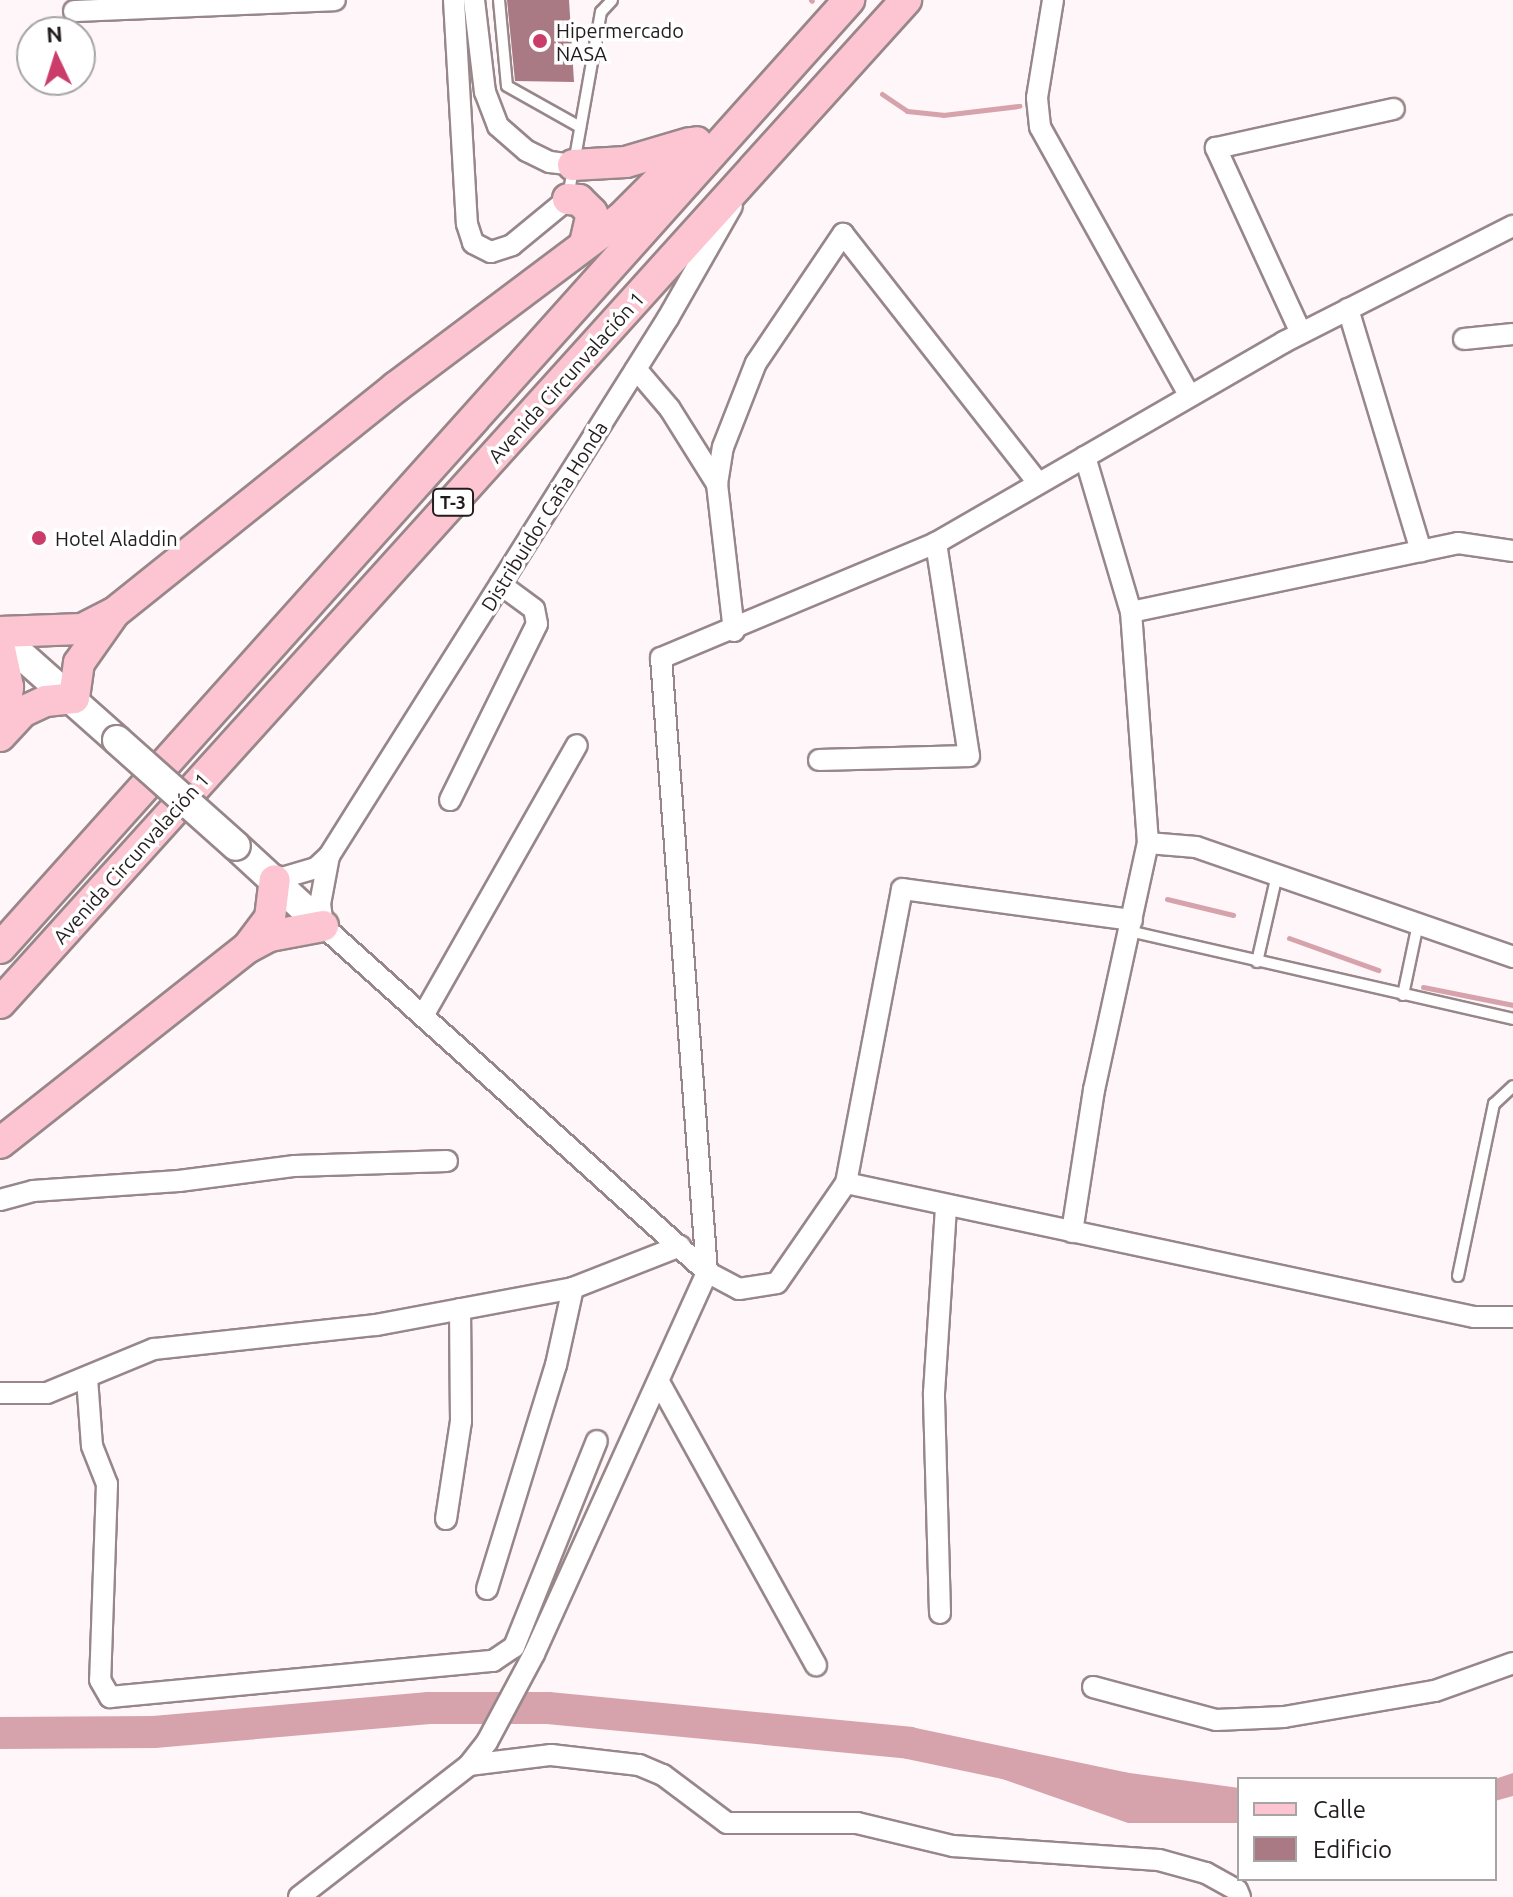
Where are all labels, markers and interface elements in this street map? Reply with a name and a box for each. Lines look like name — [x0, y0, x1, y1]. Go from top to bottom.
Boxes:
north arrow — [16, 16, 96, 96]
place label: Hipermercado NASA — [556, 18, 684, 65]
text: N — [45, 21, 63, 47]
marker: Hipermercado NASA — [531, 32, 549, 50]
street label: Avenida Circunvalación 1 — [483, 287, 649, 467]
street label: Distribuidor Caña Honda — [476, 417, 612, 615]
road number: T-3 — [431, 488, 475, 516]
place label: Hotel Aladdin — [55, 526, 178, 550]
marker: Hotel Aladdin — [30, 529, 48, 547]
street label: Avenida Circunvalación 1 — [48, 768, 214, 948]
legend — [1237, 1777, 1497, 1881]
text: Calle — [1313, 1796, 1366, 1823]
text: Edificio — [1313, 1836, 1392, 1863]

